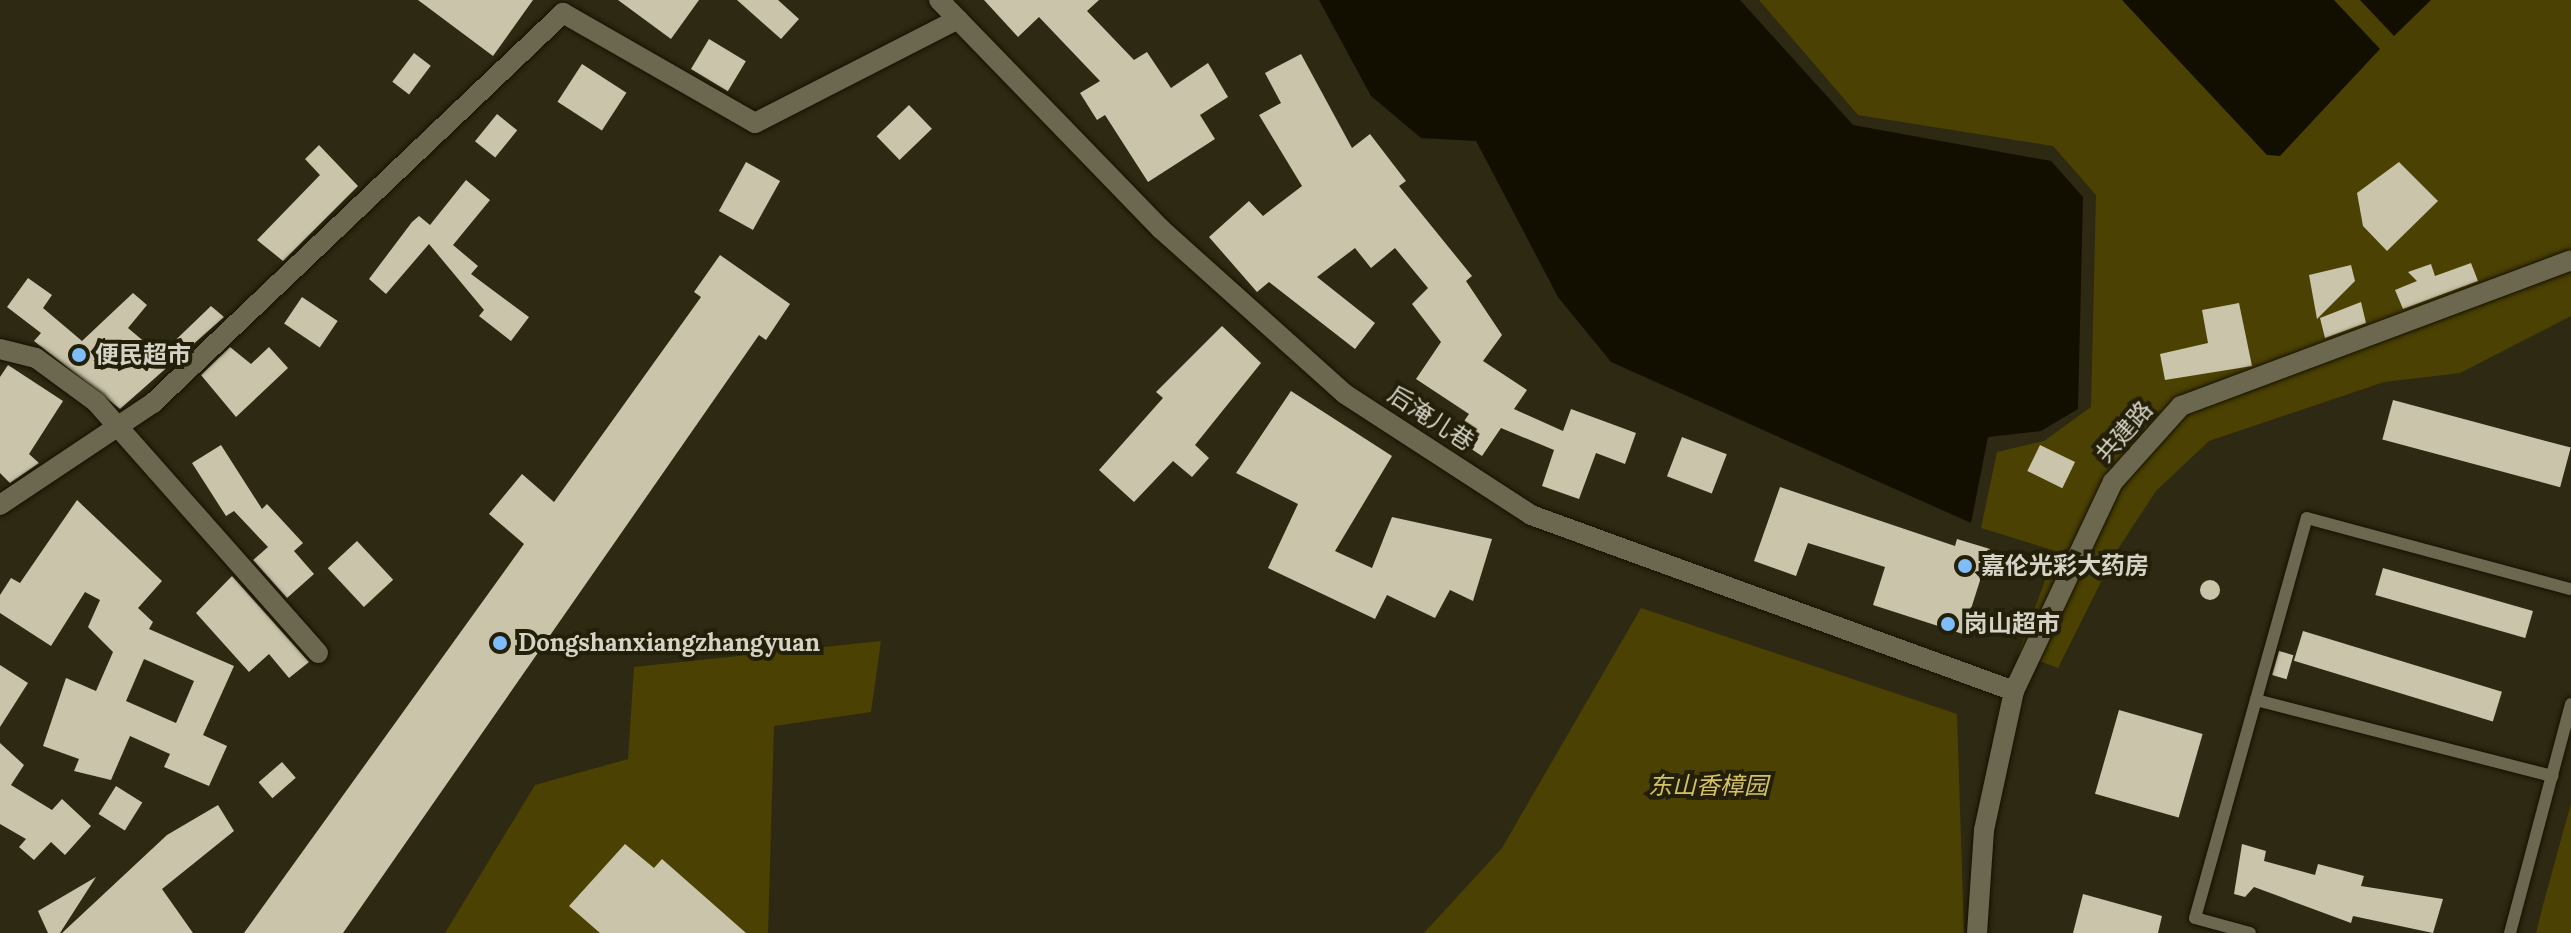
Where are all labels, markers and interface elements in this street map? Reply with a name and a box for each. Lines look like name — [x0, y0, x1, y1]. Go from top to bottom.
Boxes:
place label: 便民超市 — [95, 341, 191, 369]
marker: 便民超市 — [70, 346, 88, 364]
street label: 后淹儿巷 — [1383, 380, 1479, 456]
street label: 共建路 — [2090, 395, 2158, 469]
place label: 嘉伦光彩大药房 — [1981, 552, 2149, 580]
marker: 嘉伦光彩大药房 — [1956, 557, 1974, 575]
place label: 岗山超市 — [1964, 610, 2060, 638]
marker: 岗山超市 — [1939, 615, 1957, 633]
place label: Dongshanxiangzhangyuan — [518, 629, 820, 657]
marker: Dongshanxiangzhangyuan — [489, 632, 511, 654]
park label: 东山香樟园 — [1648, 772, 1768, 800]

